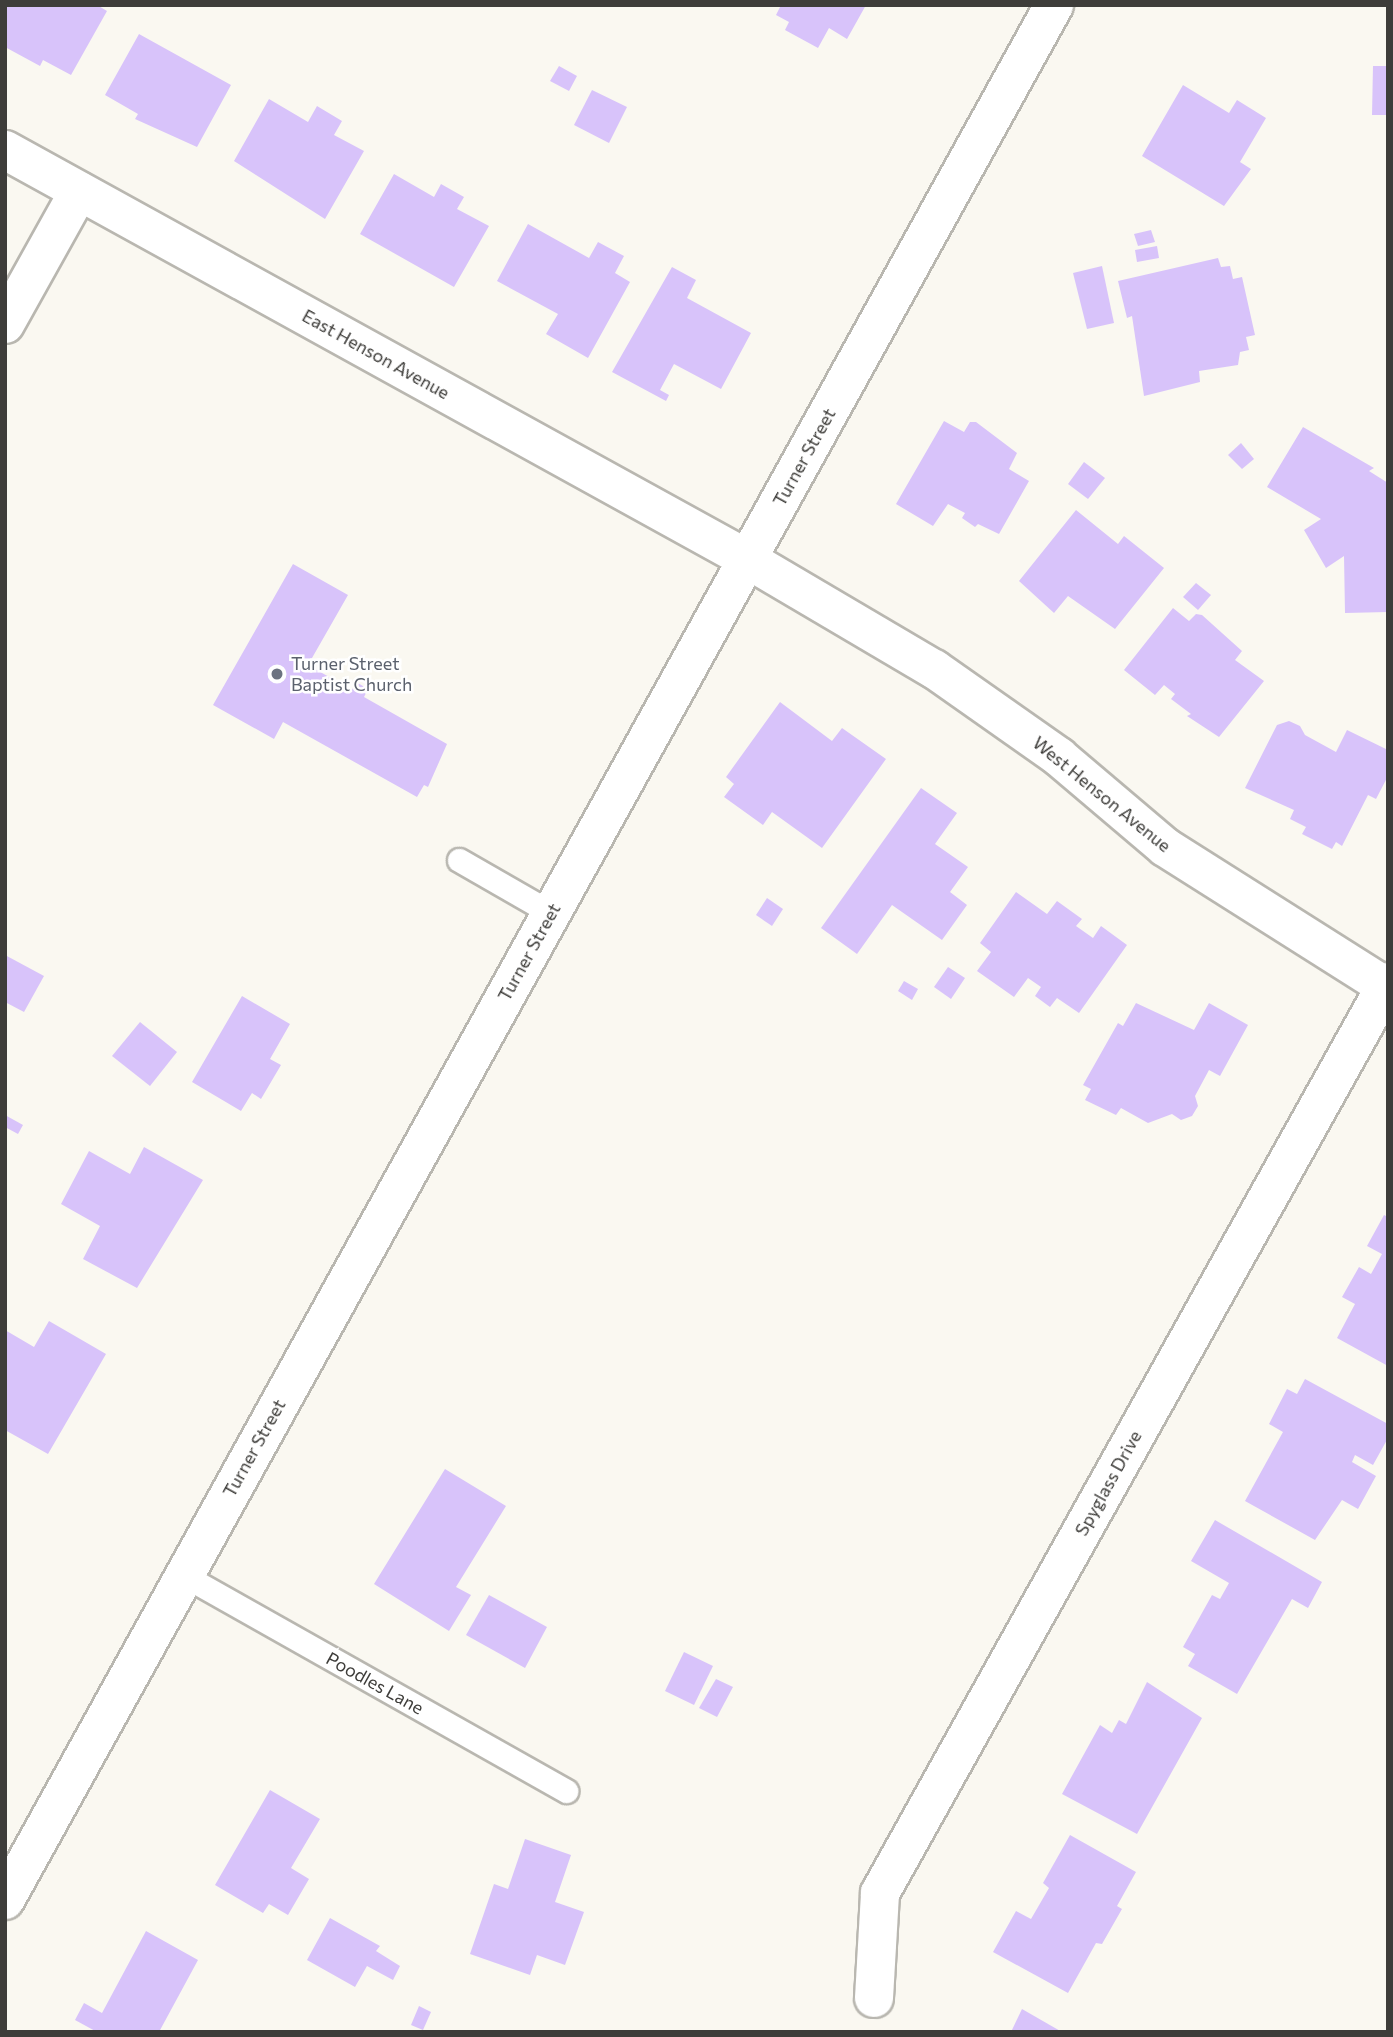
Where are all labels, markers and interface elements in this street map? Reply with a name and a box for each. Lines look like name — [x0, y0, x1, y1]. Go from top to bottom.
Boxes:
street label: East Henson Avenue — [299, 305, 453, 403]
street label: Turner Street — [768, 404, 840, 510]
place label: Turner Street Baptist Church — [291, 653, 412, 696]
marker: Turner Street Baptist Church — [269, 666, 285, 682]
street label: West Henson Avenue — [1029, 732, 1175, 856]
street label: Turner Street — [493, 899, 565, 1005]
street label: Turner Street — [218, 1395, 290, 1501]
street label: Spyglass Drive — [1070, 1427, 1146, 1539]
street label: Poodles Lane — [322, 1647, 428, 1719]

